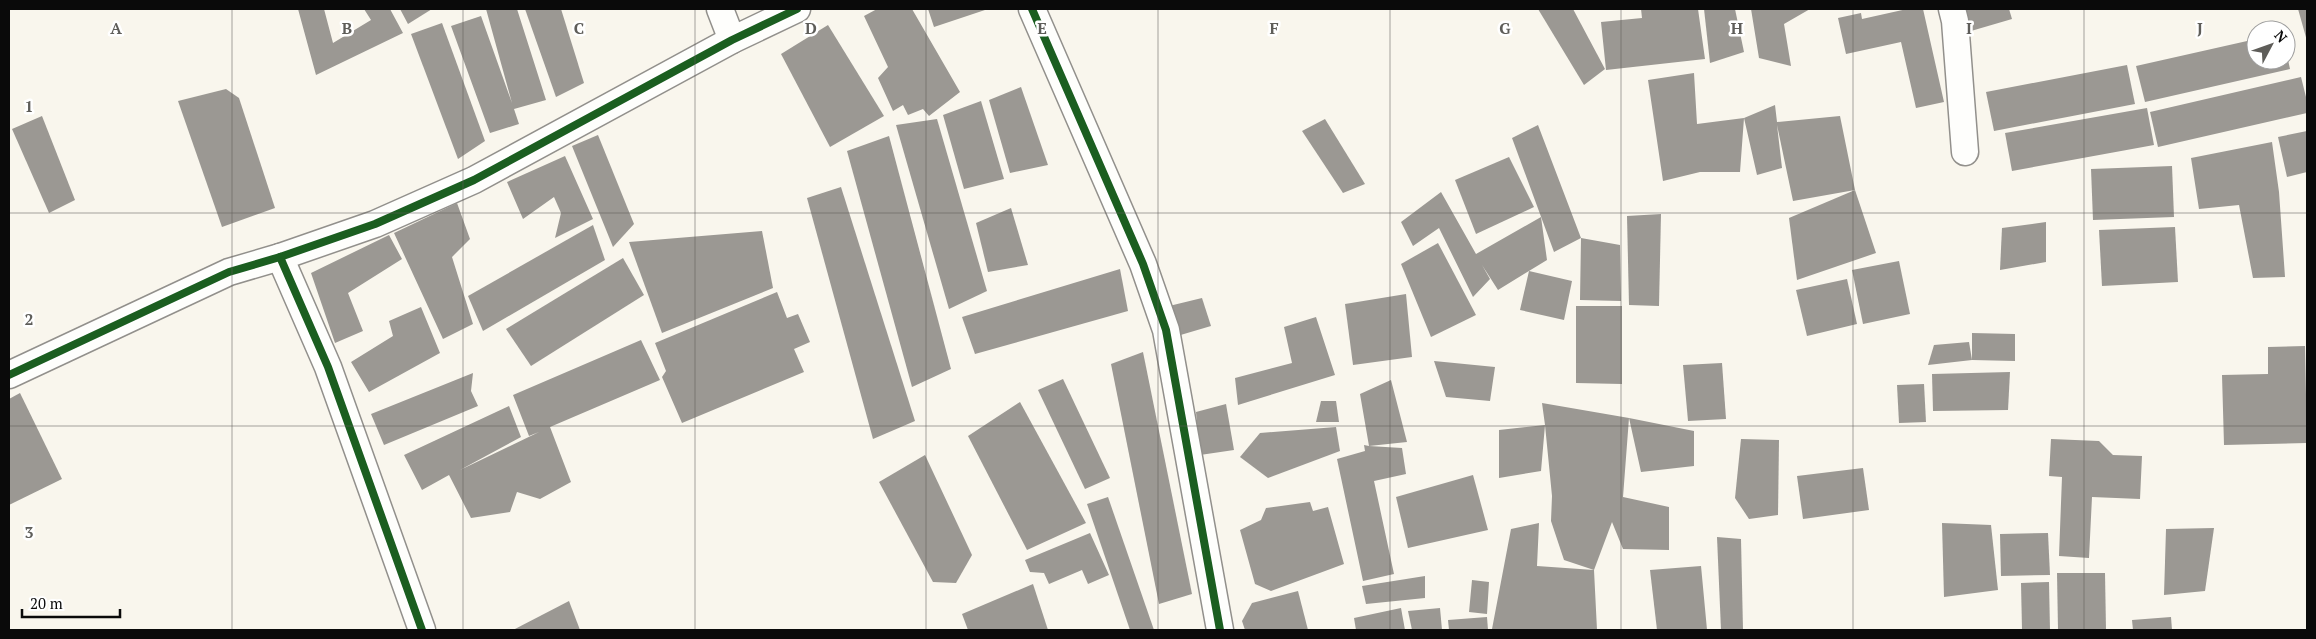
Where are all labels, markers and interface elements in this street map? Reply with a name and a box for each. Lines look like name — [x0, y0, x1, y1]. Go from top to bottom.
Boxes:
text: A — [110, 17, 122, 39]
text: B — [342, 17, 352, 39]
text: C — [574, 17, 584, 39]
text: D — [805, 17, 817, 39]
text: E — [1037, 17, 1047, 39]
text: F — [1269, 17, 1279, 39]
text: G — [1499, 17, 1511, 39]
text: H — [1731, 17, 1743, 39]
text: I — [1966, 17, 1972, 39]
text: J — [2197, 17, 2203, 39]
north arrow — [2246, 20, 2296, 70]
text: N — [2271, 26, 2292, 47]
text: 1 — [24, 95, 34, 117]
text: 2 — [24, 308, 34, 330]
text: 3 — [24, 521, 34, 543]
scale bar — [22, 586, 120, 618]
text: 20 m — [30, 593, 63, 613]

